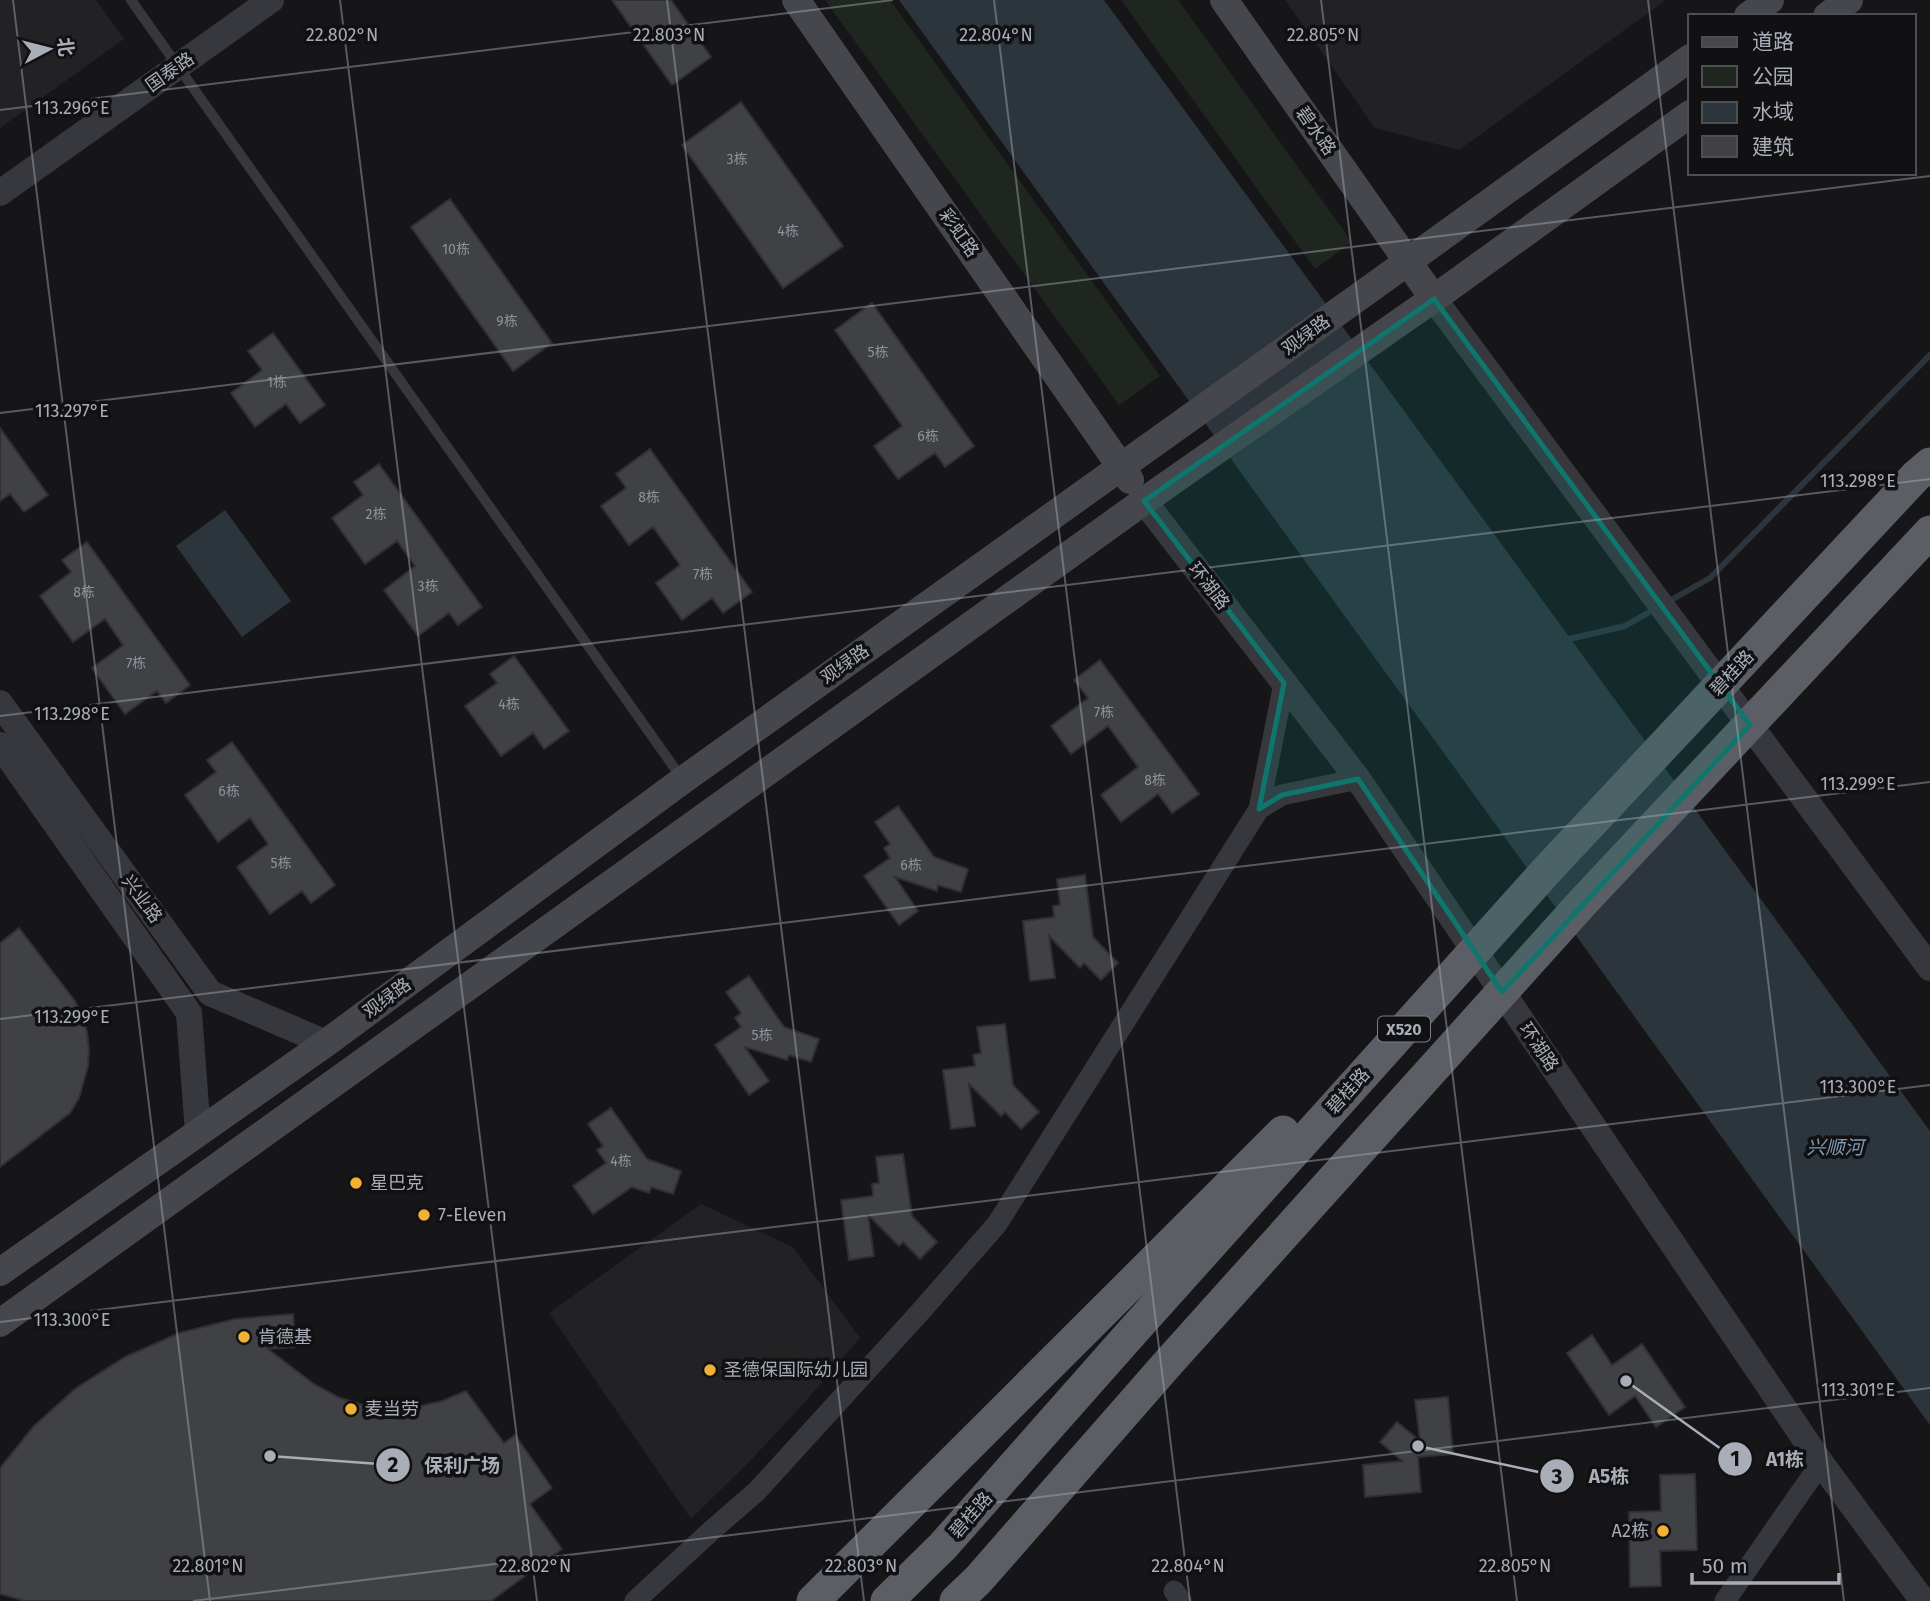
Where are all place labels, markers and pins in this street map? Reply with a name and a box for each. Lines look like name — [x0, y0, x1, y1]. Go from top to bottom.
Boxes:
place label: 星巴克 — [370, 1172, 424, 1194]
marker: 星巴克 — [348, 1175, 364, 1191]
place label: 7-Eleven — [438, 1204, 507, 1226]
marker: 7-Eleven — [416, 1207, 432, 1223]
place label: 肯德基 — [258, 1326, 312, 1348]
marker: 肯德基 — [236, 1329, 252, 1345]
place label: 圣德保国际幼儿园 — [724, 1359, 868, 1381]
marker: 圣德保国际幼儿园 — [702, 1362, 718, 1378]
place label: 麦当劳 — [365, 1398, 419, 1420]
marker: 麦当劳 — [343, 1401, 359, 1417]
callout: A1栋 — [1717, 1439, 1818, 1479]
callout: 保利广场 — [375, 1445, 514, 1485]
callout: A5栋 — [1540, 1456, 1643, 1496]
place label: A2栋 — [1612, 1520, 1649, 1542]
marker: A2栋 — [1655, 1523, 1671, 1539]

